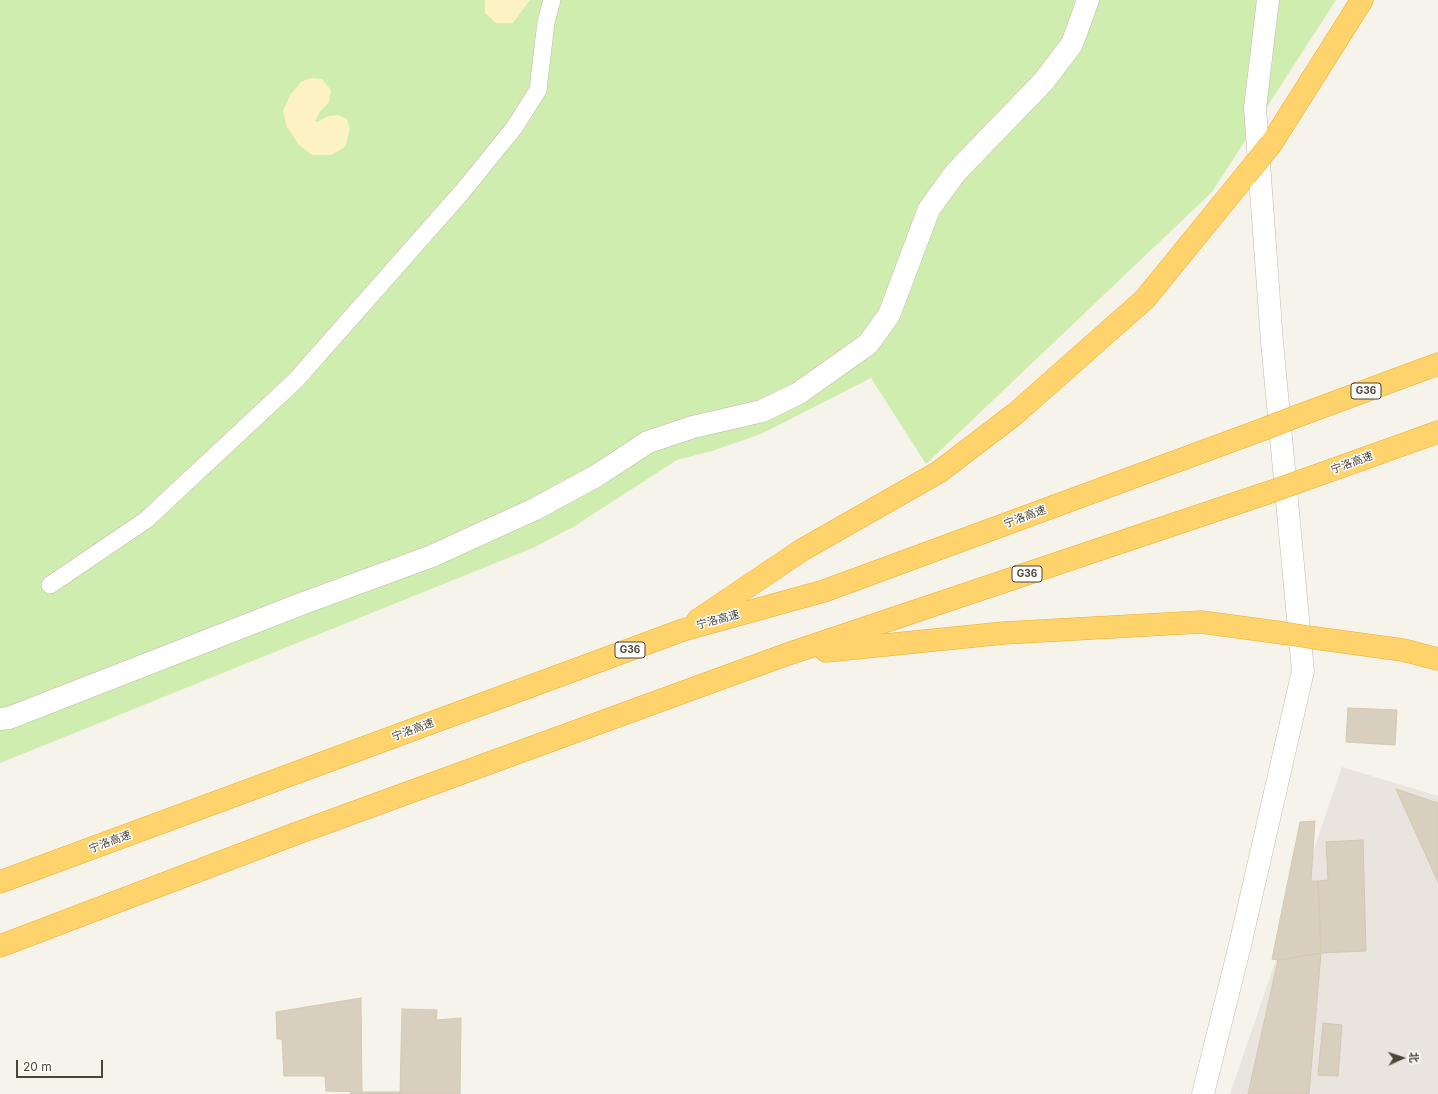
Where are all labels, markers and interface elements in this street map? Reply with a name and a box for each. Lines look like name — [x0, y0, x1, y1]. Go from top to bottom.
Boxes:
road number: G36 — [1351, 383, 1381, 399]
street label: 宁洛高速 — [1329, 449, 1375, 477]
street label: 宁洛高速 — [1002, 503, 1048, 531]
road number: G36 — [1012, 566, 1042, 582]
street label: 宁洛高速 — [695, 608, 741, 632]
road number: G36 — [615, 642, 645, 658]
street label: 宁洛高速 — [390, 716, 436, 744]
street label: 宁洛高速 — [87, 828, 133, 856]
north arrow — [1382, 1038, 1422, 1078]
scale bar — [18, 1052, 105, 1078]
text: 北 — [1407, 1052, 1421, 1063]
text: 20 m — [23, 1059, 52, 1074]

